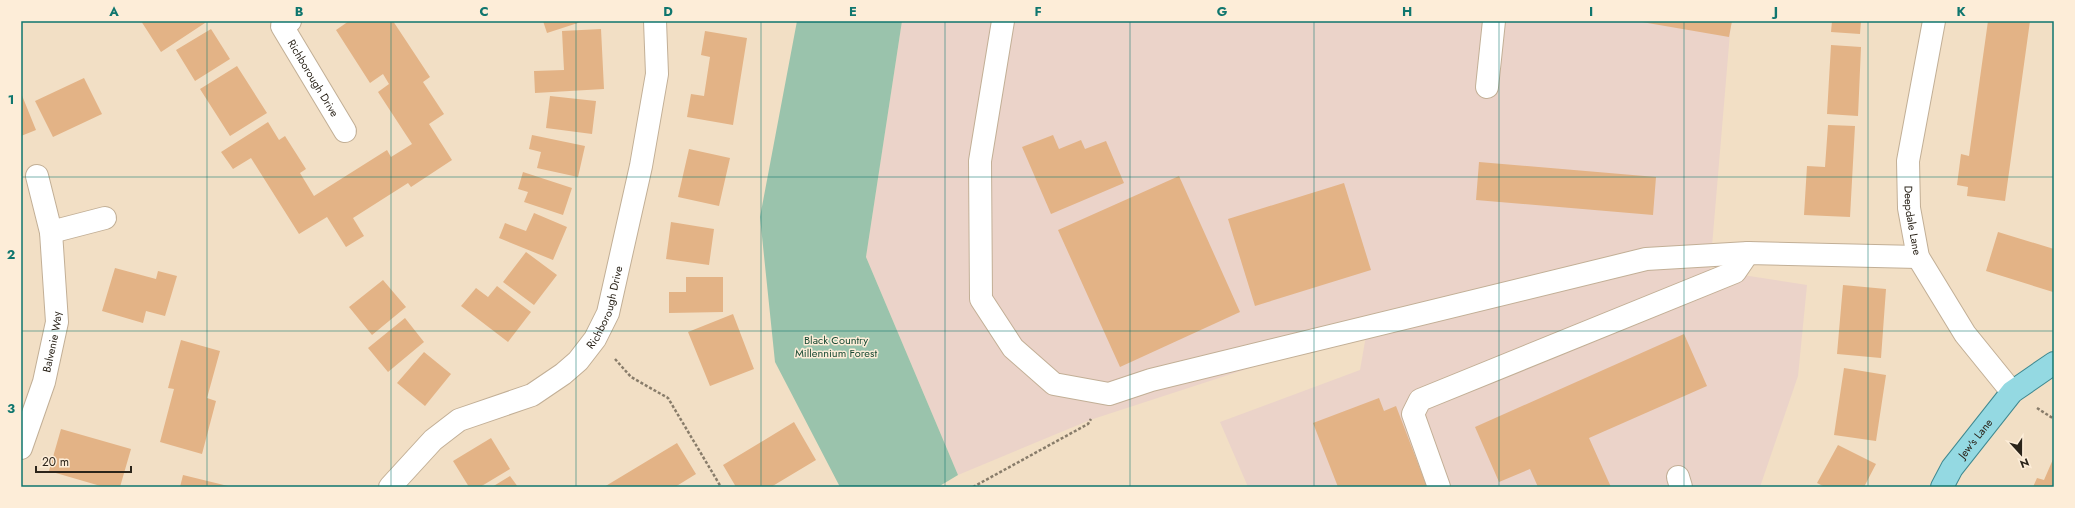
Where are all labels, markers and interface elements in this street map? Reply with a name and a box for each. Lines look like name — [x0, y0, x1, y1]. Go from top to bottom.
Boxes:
text: A — [108, 2, 119, 21]
text: B — [295, 2, 304, 21]
text: C — [479, 2, 489, 21]
text: D — [663, 2, 673, 21]
text: E — [849, 2, 857, 21]
text: F — [1034, 2, 1042, 21]
text: G — [1217, 2, 1228, 21]
text: H — [1402, 2, 1412, 21]
text: I — [1589, 2, 1593, 21]
text: J — [1771, 2, 1778, 21]
text: K — [1956, 2, 1966, 21]
street label: Richborough Drive — [284, 36, 343, 120]
text: 1 — [8, 90, 14, 109]
street label: Deepdale Lane — [1901, 185, 1926, 257]
text: 2 — [7, 245, 15, 264]
street label: Richborough Drive — [582, 264, 626, 352]
street label: Balvenie Way — [38, 311, 65, 374]
park label: Black Country Millennium Forest — [795, 332, 877, 361]
text: 3 — [7, 399, 15, 418]
street label: Jew's Lane — [1953, 415, 1996, 464]
north arrow — [2001, 434, 2041, 474]
scale bar — [36, 448, 131, 474]
text: 20 m — [42, 453, 69, 471]
text: N — [2018, 454, 2032, 472]

